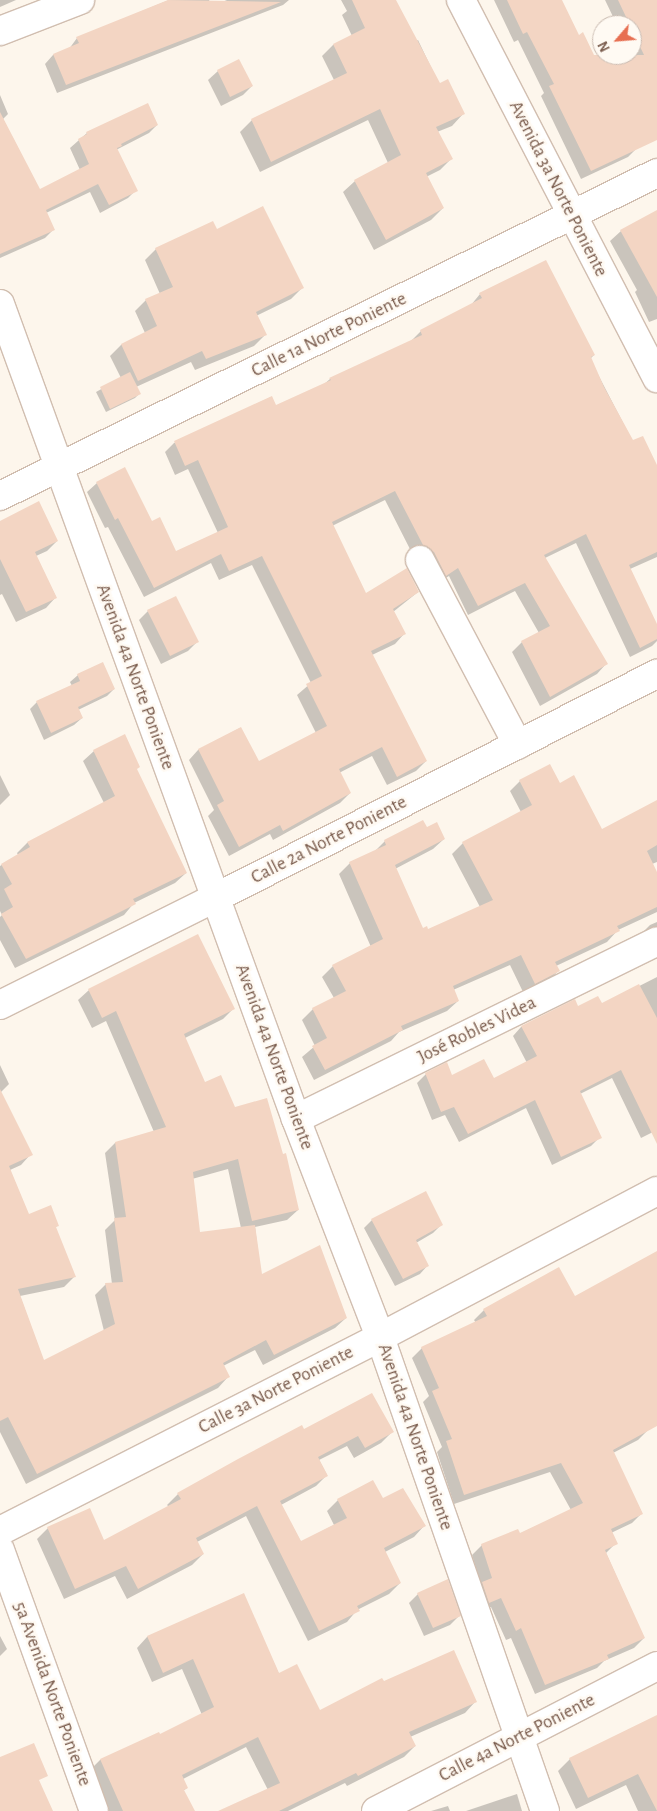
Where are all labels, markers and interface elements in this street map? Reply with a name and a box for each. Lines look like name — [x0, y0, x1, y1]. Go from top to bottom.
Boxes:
north arrow — [592, 15, 642, 65]
text: N — [596, 39, 613, 54]
street label: Avenida 3a Norte Poniente — [504, 97, 612, 281]
street label: Calle 1a Norte Poniente — [248, 288, 410, 382]
street label: Avenida 4a Norte Poniente — [91, 581, 179, 773]
street label: Calle 2a Norte Poniente — [247, 791, 411, 889]
street label: Avenida 4a Norte Poniente — [230, 961, 318, 1153]
street label: José Robles Videa — [414, 991, 540, 1069]
street label: Calle 3a Norte Poniente — [195, 1341, 357, 1439]
street label: Avenida 4a Norte Poniente — [372, 1341, 458, 1533]
street label: 5a Avenida Norte Poniente — [8, 1599, 96, 1789]
street label: Calle 4a Norte Poniente — [435, 1689, 599, 1787]

